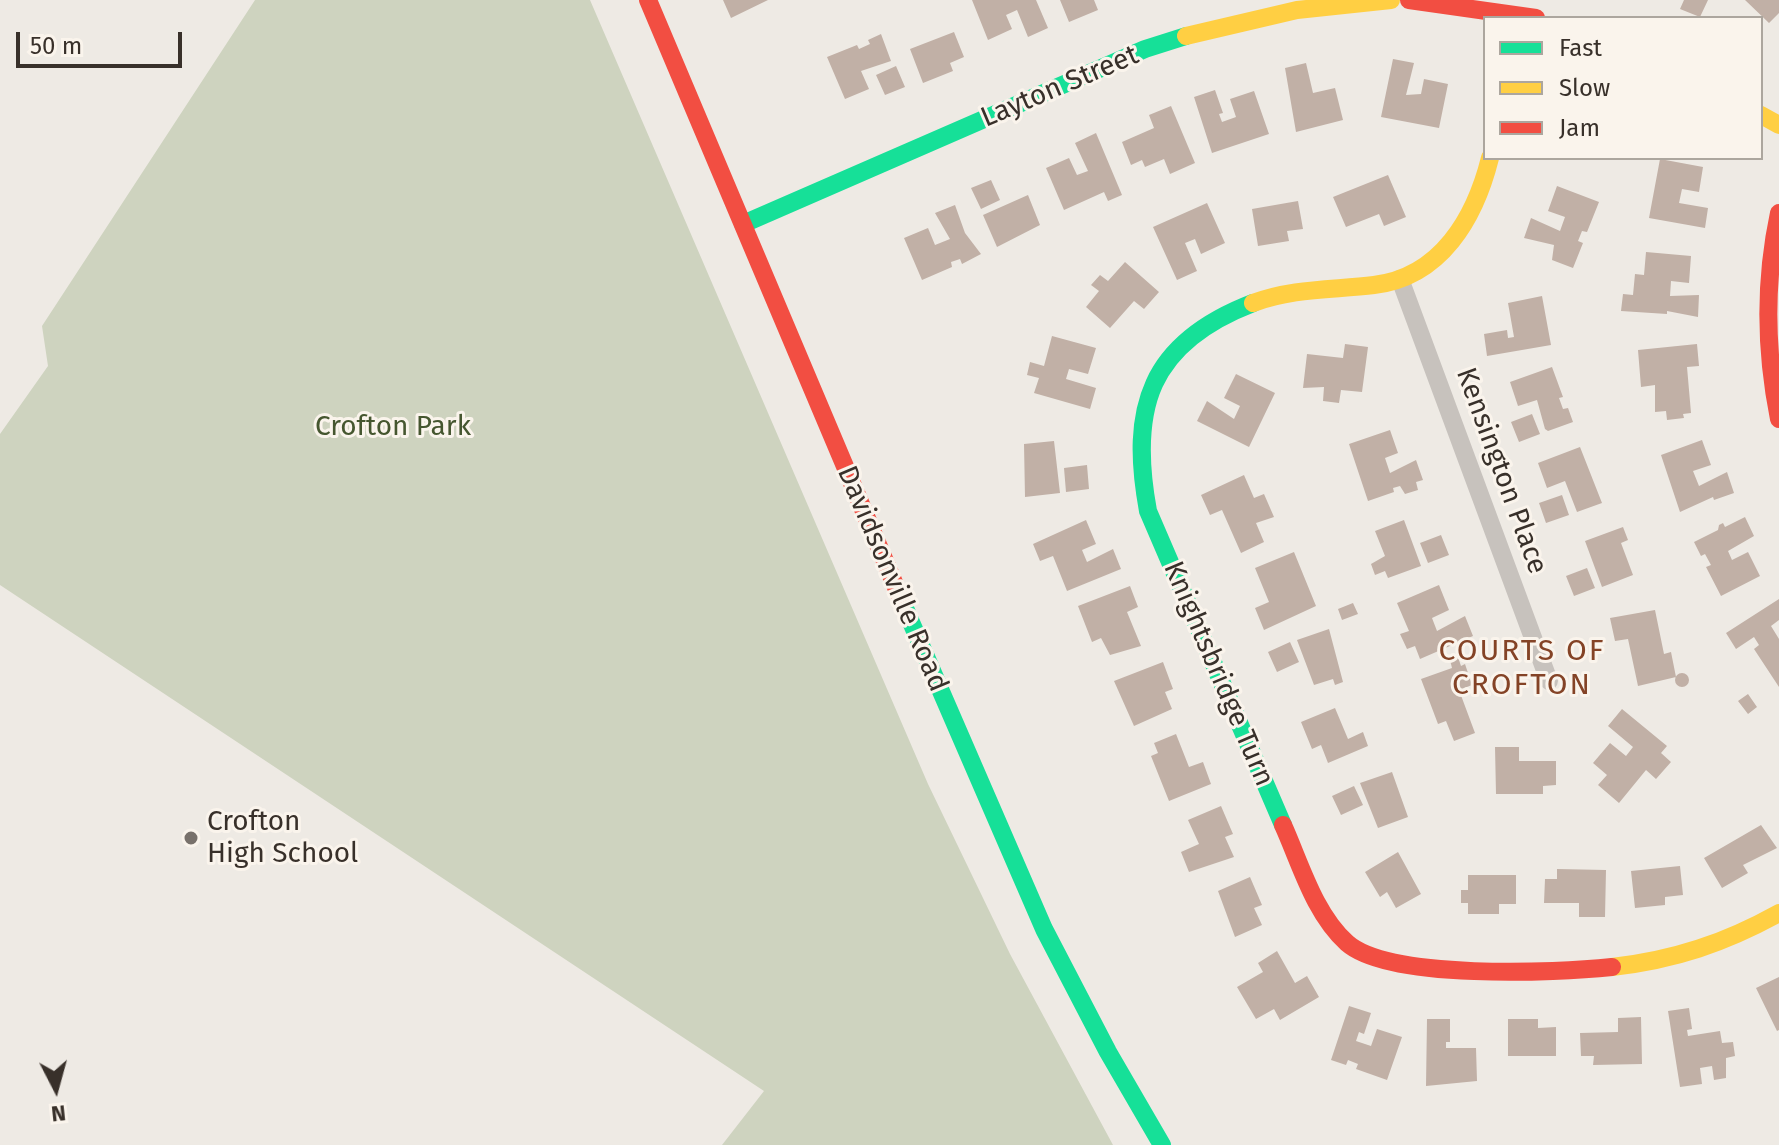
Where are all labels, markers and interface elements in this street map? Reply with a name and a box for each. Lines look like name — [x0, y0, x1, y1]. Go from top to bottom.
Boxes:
scale bar — [20, 16, 186, 66]
legend — [1483, 16, 1763, 160]
text: 50 m — [30, 32, 82, 60]
text: Fast — [1559, 34, 1602, 62]
street label: Layton Street — [976, 39, 1144, 135]
text: Slow — [1559, 74, 1610, 102]
text: Jam — [1559, 114, 1600, 142]
street label: Kensington Place — [1448, 363, 1554, 579]
park label: Crofton Park — [315, 410, 471, 444]
street label: Davidsonville Road — [829, 461, 955, 697]
street label: Knightsbridge Turn — [1156, 557, 1280, 791]
district label: COURTS OF CROFTON — [1438, 634, 1606, 704]
place label: Crofton High School — [207, 805, 358, 871]
marker: Crofton High School — [182, 829, 200, 847]
north arrow — [16, 1049, 96, 1129]
text: N — [50, 1099, 67, 1128]

